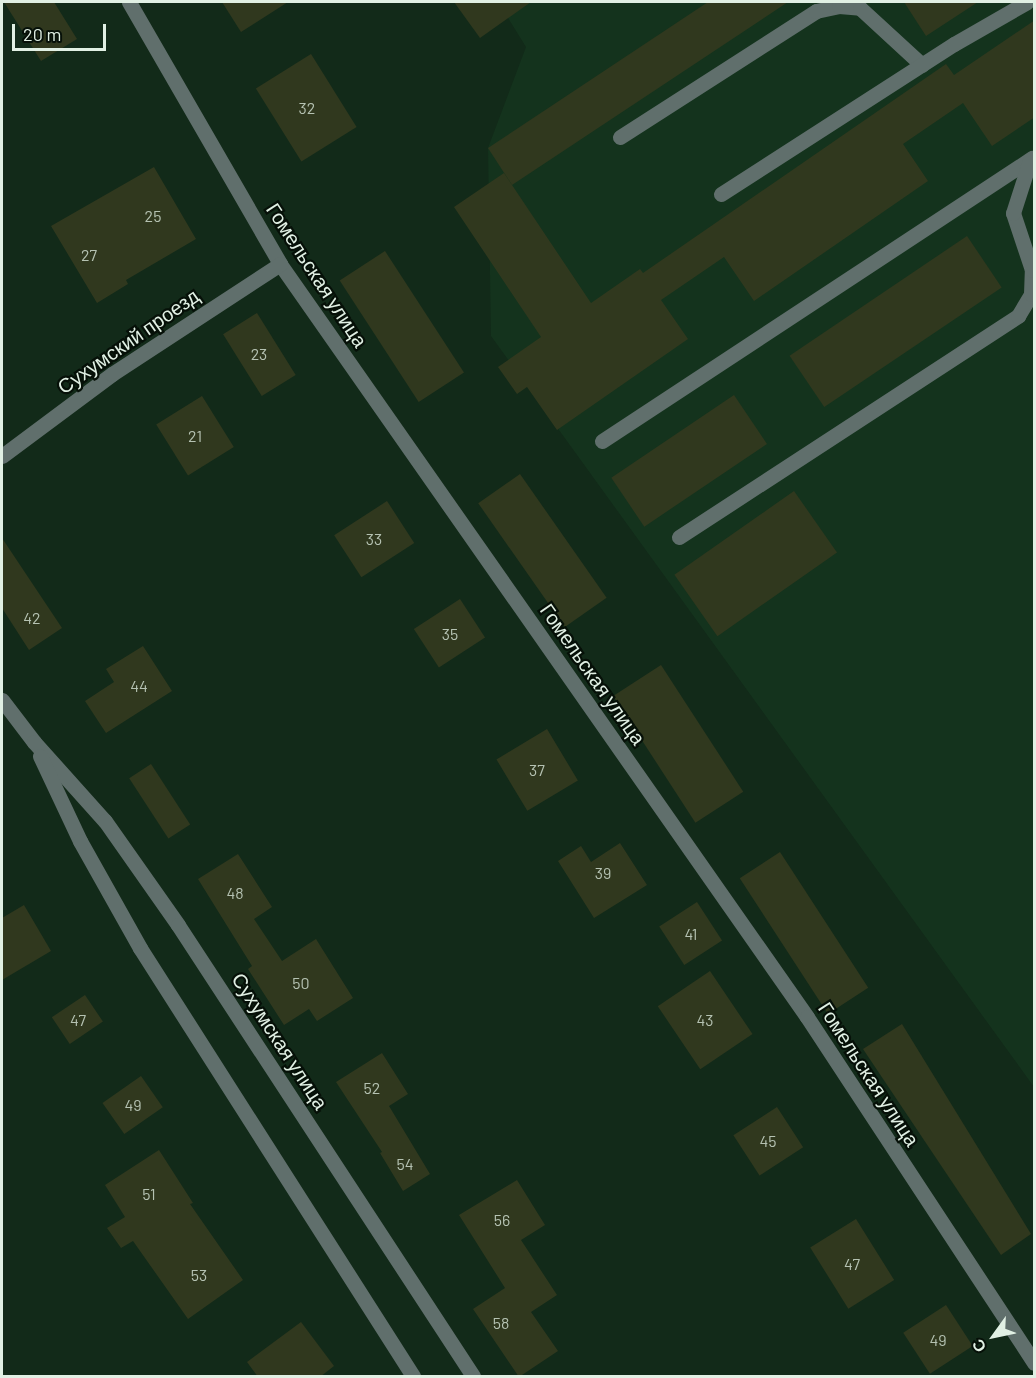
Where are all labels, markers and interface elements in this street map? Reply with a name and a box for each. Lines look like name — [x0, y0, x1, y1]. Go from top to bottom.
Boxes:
scale bar — [15, 12, 110, 50]
text: 20 m — [23, 23, 61, 45]
house number: 32 — [299, 98, 315, 118]
street label: Гомельская улица — [261, 198, 373, 352]
house number: 25 — [145, 206, 161, 226]
house number: 27 — [81, 245, 97, 265]
street label: Сухумский проезд — [53, 283, 203, 399]
house number: 23 — [251, 344, 267, 364]
house number: 21 — [188, 426, 202, 446]
house number: 33 — [366, 529, 382, 549]
street label: Гомельская улица — [535, 599, 651, 749]
house number: 42 — [23, 608, 41, 628]
house number: 35 — [442, 624, 458, 644]
house number: 44 — [130, 676, 148, 696]
house number: 37 — [529, 760, 545, 780]
house number: 39 — [595, 863, 611, 883]
house number: 48 — [226, 883, 244, 903]
house number: 41 — [685, 924, 697, 944]
street label: Сухумская улица — [227, 968, 333, 1114]
house number: 50 — [292, 973, 310, 993]
street label: Гомельская улица — [813, 997, 925, 1151]
house number: 47 — [70, 1010, 86, 1030]
house number: 43 — [696, 1010, 714, 1030]
house number: 52 — [364, 1078, 380, 1098]
house number: 49 — [124, 1095, 142, 1115]
house number: 45 — [759, 1131, 777, 1151]
house number: 54 — [396, 1154, 414, 1174]
house number: 51 — [142, 1184, 156, 1204]
house number: 56 — [494, 1210, 510, 1230]
house number: 47 — [844, 1254, 860, 1274]
house number: 53 — [191, 1265, 207, 1285]
north arrow — [964, 1306, 1024, 1366]
house number: 58 — [493, 1313, 509, 1333]
house number: 49 — [929, 1330, 947, 1350]
text: С — [967, 1336, 990, 1356]

